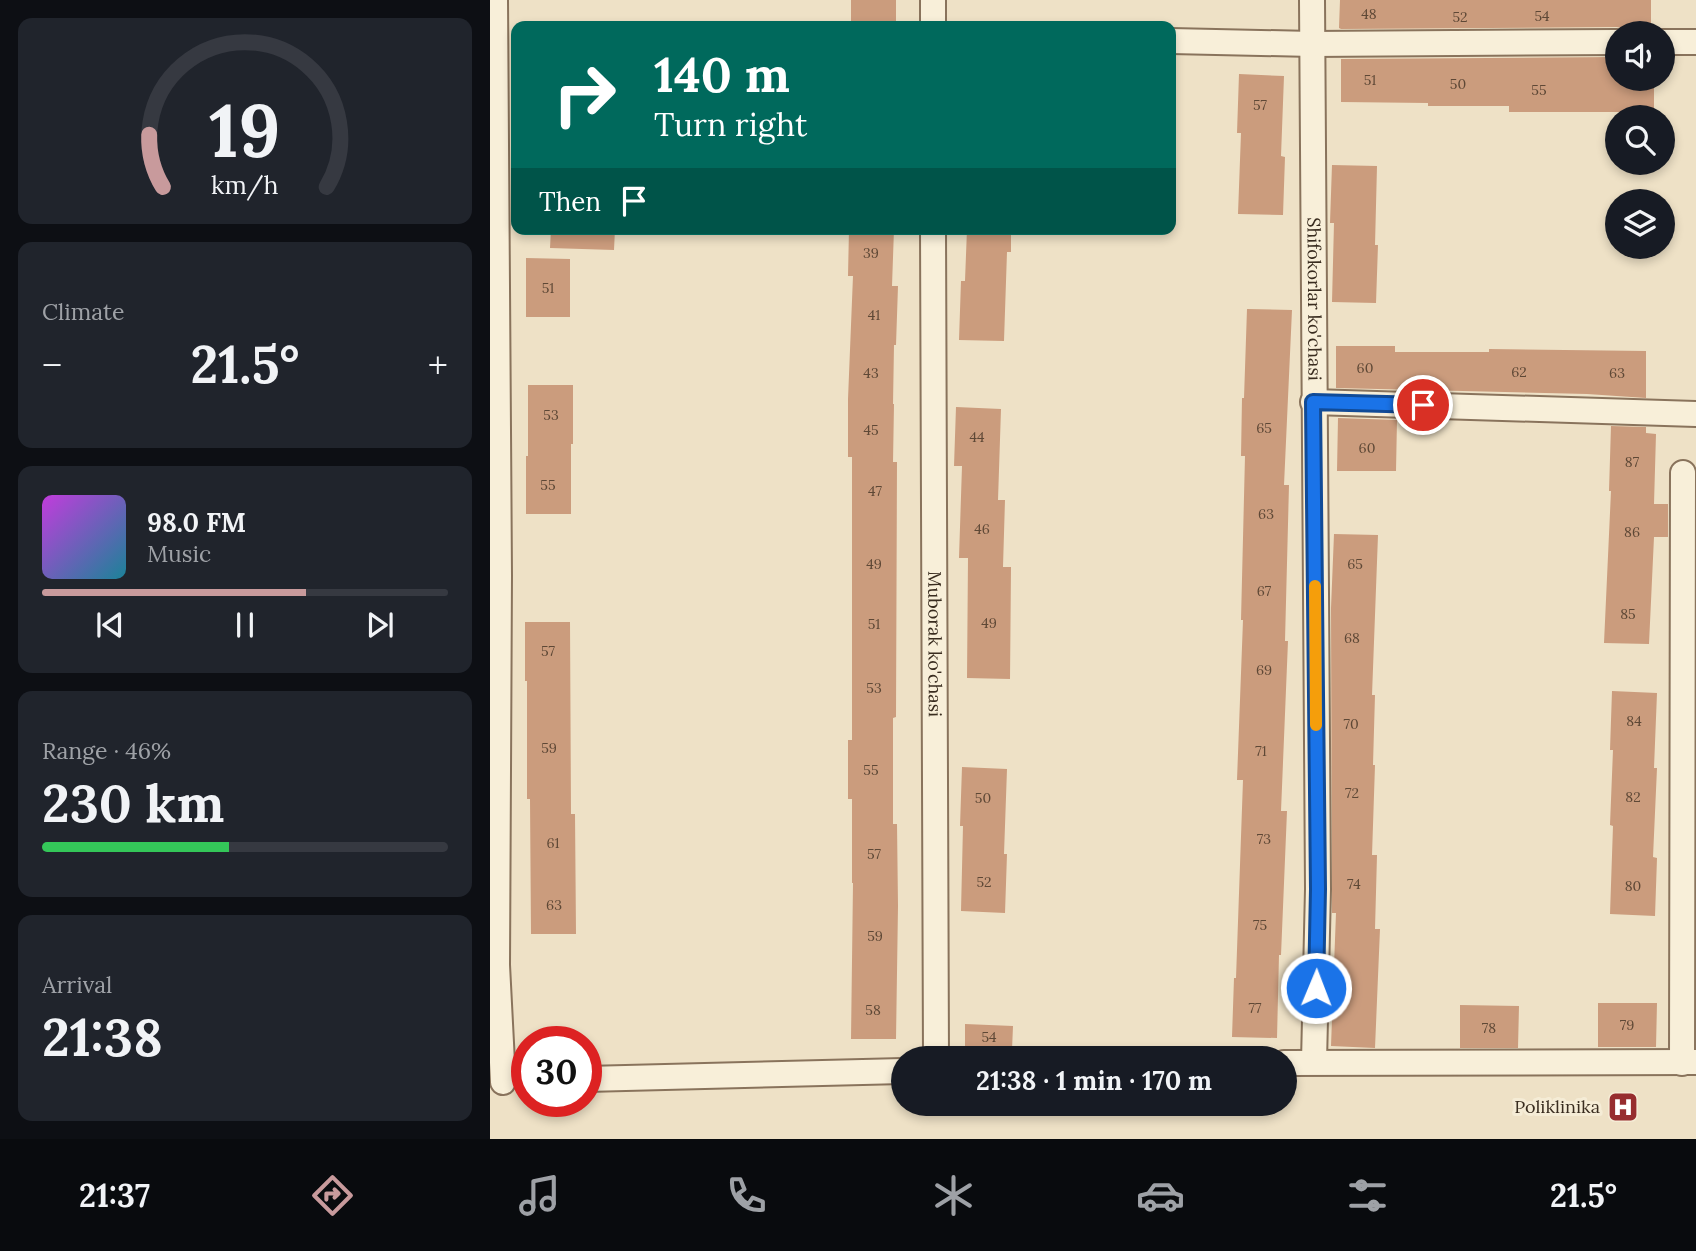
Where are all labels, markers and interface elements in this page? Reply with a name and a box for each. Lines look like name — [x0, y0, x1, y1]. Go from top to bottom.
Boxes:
house number: 48 — [1361, 5, 1377, 23]
house number: 54 — [1534, 7, 1550, 25]
house number: 52 — [1452, 8, 1468, 26]
map controls — [1605, 21, 1675, 259]
button: sound — [1605, 21, 1675, 91]
text: 140 m — [654, 43, 790, 105]
icon: right — [539, 49, 630, 140]
house number: 51 — [1364, 71, 1376, 89]
house number: 50 — [1450, 75, 1466, 93]
house number: 55 — [1531, 81, 1547, 99]
text: 19 — [209, 84, 281, 177]
house number: 57 — [1253, 96, 1268, 114]
text: Turn right — [654, 104, 807, 145]
button: search — [1605, 105, 1675, 175]
text: km/h — [211, 169, 279, 201]
icon: arrive — [615, 182, 653, 220]
text: Then — [539, 185, 601, 218]
button: layers — [1605, 189, 1675, 259]
street label: Shifokorlar ko'chasi — [1302, 217, 1327, 381]
house number: 39 — [863, 244, 879, 262]
house number: 51 — [542, 279, 554, 297]
text: Climate — [42, 297, 124, 326]
house number: 41 — [868, 306, 880, 324]
text: 21.5° — [191, 331, 299, 397]
text: − — [42, 341, 62, 389]
text: + — [428, 341, 448, 389]
house number: 60 — [1357, 359, 1373, 377]
house number: 62 — [1511, 363, 1527, 381]
house number: 43 — [863, 364, 879, 382]
house number: 63 — [1609, 364, 1625, 382]
pin — [1393, 375, 1453, 435]
icon: arrive — [1404, 386, 1442, 424]
house number: 53 — [543, 406, 559, 424]
house number: 65 — [1256, 419, 1272, 437]
house number: 45 — [863, 421, 879, 439]
house number: 44 — [969, 428, 985, 446]
house number: 60 — [1359, 439, 1375, 457]
house number: 87 — [1625, 453, 1640, 471]
house number: 55 — [540, 476, 556, 494]
house number: 47 — [868, 482, 883, 500]
house number: 63 — [1258, 505, 1274, 523]
text: 98.0 FM — [147, 506, 246, 539]
house number: 46 — [974, 520, 990, 538]
house number: 86 — [1624, 523, 1640, 541]
text: Music — [147, 539, 211, 568]
house number: 49 — [866, 555, 882, 573]
house number: 65 — [1347, 555, 1363, 573]
street label: Muborak ko'chasi — [923, 571, 947, 717]
house number: 67 — [1257, 582, 1272, 600]
house number: 85 — [1620, 605, 1636, 623]
icon: previous — [91, 606, 129, 644]
icon: pause — [226, 606, 264, 644]
icon: next — [361, 606, 399, 644]
house number: 49 — [981, 614, 997, 632]
house number: 51 — [868, 615, 880, 633]
house number: 68 — [1344, 629, 1360, 647]
house number: 57 — [541, 642, 556, 660]
house number: 69 — [1256, 661, 1272, 679]
house number: 53 — [866, 679, 882, 697]
house number: 84 — [1626, 712, 1642, 730]
house number: 70 — [1343, 715, 1359, 733]
text: Range · 46% — [42, 736, 171, 765]
house number: 59 — [541, 739, 557, 757]
house number: 71 — [1255, 742, 1267, 760]
house number: 55 — [863, 761, 879, 779]
text: 230 km — [42, 770, 224, 836]
house number: 72 — [1345, 784, 1359, 802]
house number: 82 — [1625, 788, 1641, 806]
house number: 50 — [975, 789, 991, 807]
house number: 73 — [1257, 830, 1271, 848]
house number: 61 — [546, 834, 560, 852]
house number: 57 — [867, 845, 882, 863]
house number: 52 — [976, 873, 992, 891]
house number: 74 — [1347, 875, 1361, 893]
house number: 80 — [1625, 877, 1641, 895]
house number: 63 — [546, 896, 562, 914]
house number: 75 — [1253, 916, 1267, 934]
house number: 59 — [867, 927, 883, 945]
position arrow — [1279, 951, 1353, 1025]
text: Arrival — [42, 970, 112, 999]
house number: 77 — [1249, 999, 1262, 1017]
house number: 58 — [865, 1001, 881, 1019]
text: 21:38 — [42, 1004, 163, 1070]
house number: 79 — [1620, 1016, 1634, 1034]
house number: 78 — [1482, 1019, 1496, 1037]
speed limit sign: 30 — [511, 1026, 602, 1117]
house number: 54 — [981, 1028, 997, 1046]
text: 21:38 · 1 min · 170 m — [976, 1064, 1212, 1097]
hospital icon: Poliklinika — [1606, 1090, 1640, 1124]
place label: Poliklinika — [1514, 1095, 1600, 1118]
icon: directions — [308, 1171, 357, 1220]
icon: music — [515, 1171, 564, 1220]
icon: phone — [722, 1171, 771, 1220]
icon: climate — [929, 1171, 978, 1220]
icon: car — [1136, 1171, 1185, 1220]
icon: filters — [1343, 1171, 1392, 1220]
text: 21:37 — [79, 1175, 150, 1216]
text: 21.5° — [1550, 1175, 1617, 1216]

